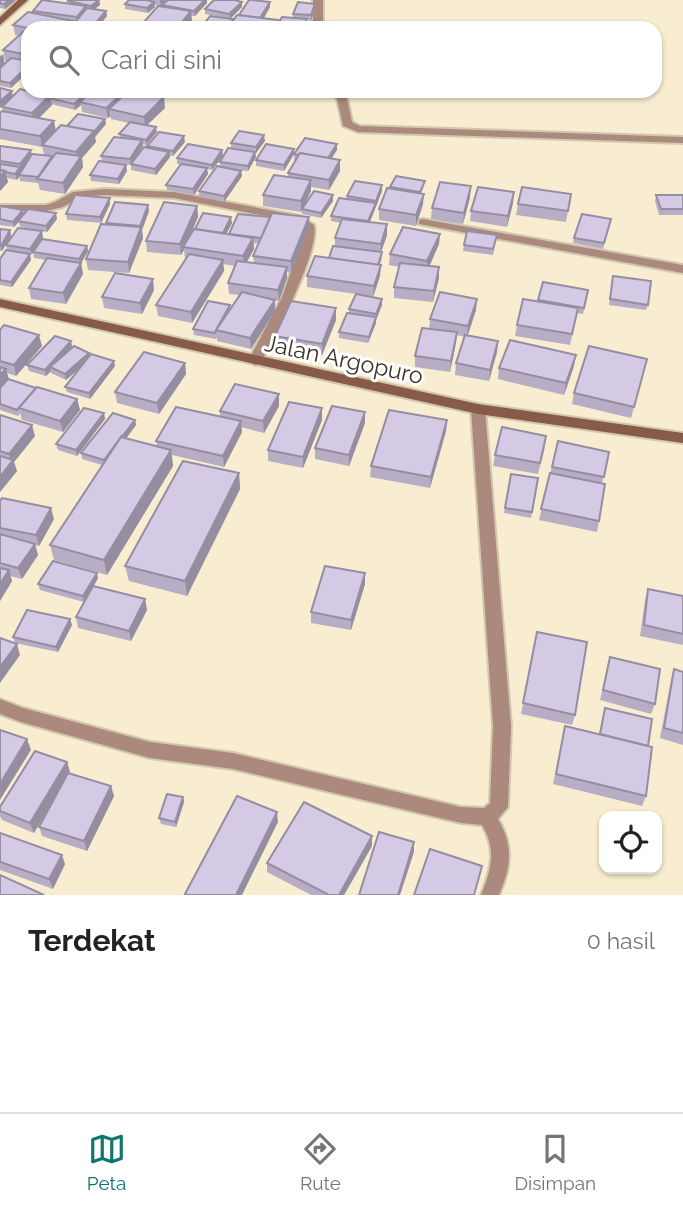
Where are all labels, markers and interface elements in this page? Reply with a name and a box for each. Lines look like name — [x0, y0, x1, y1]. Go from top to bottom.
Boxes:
search box — [21, 21, 662, 98]
icon: search — [45, 41, 83, 79]
text: Cari di sini — [101, 45, 222, 75]
street label: Jalan Argopuro — [262, 329, 426, 389]
map controls — [599, 811, 662, 874]
button: locate — [599, 811, 662, 874]
text: Terdekat — [28, 923, 156, 958]
text: 0 hasil — [587, 927, 655, 954]
tab: Peta — [87, 1130, 126, 1194]
tab: Rute — [300, 1130, 341, 1194]
tab: Disimpan — [514, 1130, 596, 1194]

